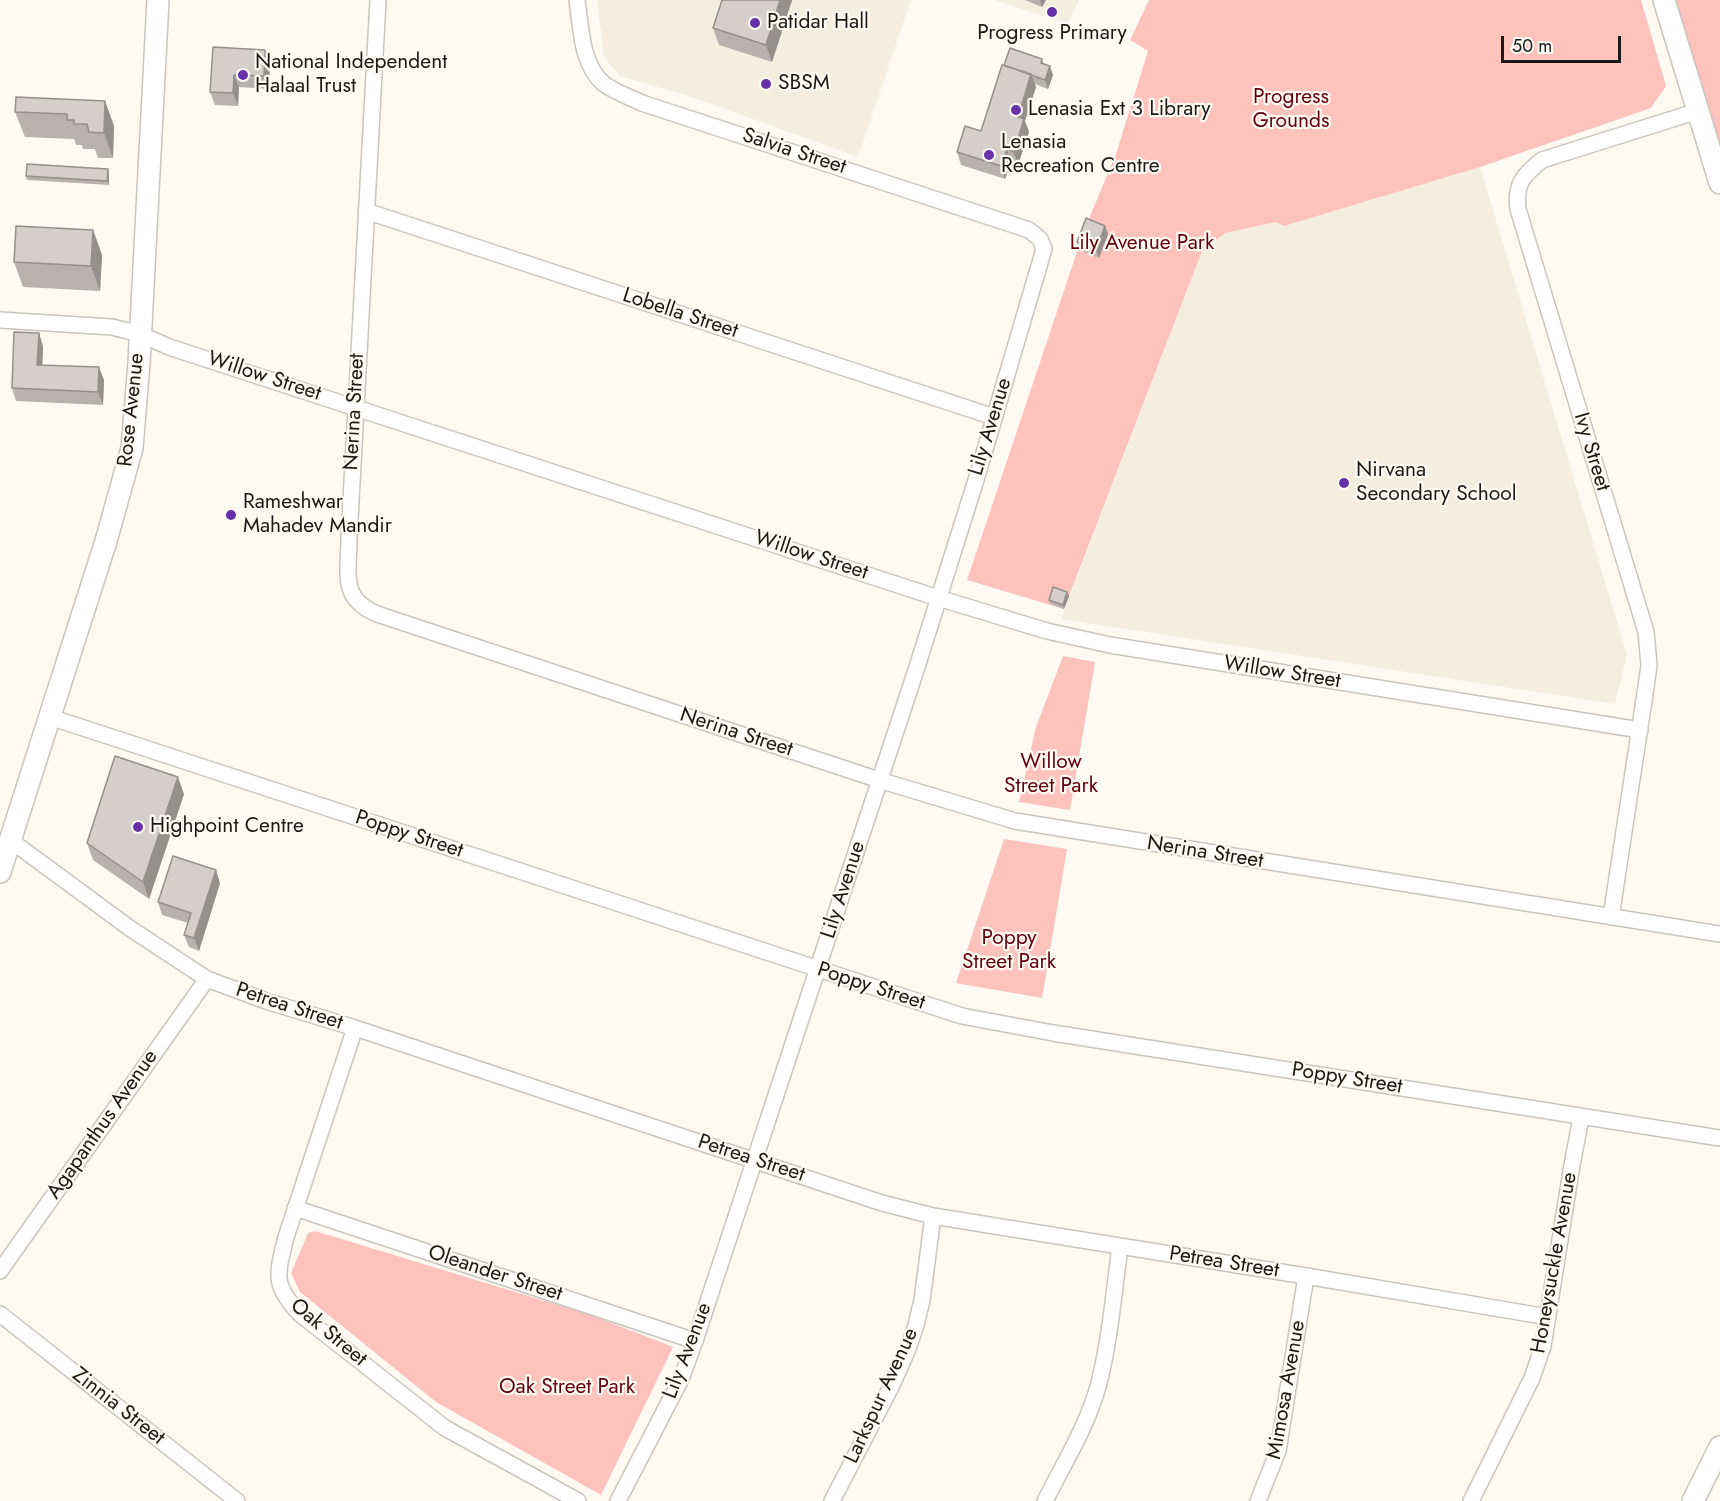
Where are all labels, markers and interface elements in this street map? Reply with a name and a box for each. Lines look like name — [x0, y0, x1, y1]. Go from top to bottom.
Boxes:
marker: Progress Primary — [1045, 5, 1059, 19]
place label: Patidar Hall — [767, 10, 869, 36]
marker: Patidar Hall — [748, 16, 762, 30]
place label: Progress Primary — [977, 21, 1127, 47]
scale bar — [1504, 24, 1624, 62]
text: 50 m — [1512, 33, 1552, 59]
place label: National Independent Halaal Trust — [255, 50, 447, 100]
marker: National Independent Halaal Trust — [236, 68, 250, 82]
place label: SBSM — [778, 71, 830, 97]
marker: SBSM — [759, 77, 773, 91]
park label: Progress Grounds — [1252, 85, 1330, 135]
place label: Lenasia Ext 3 Library — [1028, 97, 1210, 123]
marker: Lenasia Ext 3 Library — [1009, 103, 1023, 117]
street label: Salvia Street — [739, 123, 849, 181]
place label: Lenasia Recreation Centre — [1001, 130, 1160, 180]
marker: Lenasia Recreation Centre — [982, 148, 996, 162]
park label: Lily Avenue Park — [1070, 231, 1214, 257]
street label: Lobella Street — [619, 283, 741, 345]
street label: Willow Street — [204, 347, 324, 407]
street label: Rose Avenue — [113, 352, 151, 468]
street label: Nerina Street — [339, 353, 371, 471]
street label: Lily Avenue — [964, 375, 1018, 479]
street label: Ivy Street — [1567, 410, 1615, 494]
place label: Nirvana Secondary School — [1356, 458, 1517, 508]
marker: Nirvana Secondary School — [1337, 476, 1351, 490]
place label: Rameshwar Mahadev Mandir — [243, 490, 392, 540]
marker: Rameshwar Mahadev Mandir — [224, 508, 238, 522]
street label: Willow Street — [751, 526, 871, 586]
street label: Willow Street — [1222, 651, 1342, 695]
street label: Nerina Street — [676, 703, 796, 763]
park label: Willow Street Park — [1004, 750, 1098, 800]
street label: Poppy Street — [352, 806, 466, 864]
place label: Highpoint Centre — [150, 814, 304, 840]
marker: Highpoint Centre — [131, 820, 145, 834]
street label: Nerina Street — [1145, 831, 1265, 875]
street label: Lily Avenue — [816, 838, 872, 942]
park label: Poppy Street Park — [962, 926, 1056, 976]
street label: Poppy Street — [814, 958, 928, 1016]
street label: Petrea Street — [232, 978, 346, 1036]
street label: Agapanthus Avenue — [42, 1046, 164, 1204]
street label: Poppy Street — [1290, 1058, 1404, 1100]
street label: Petrea Street — [694, 1130, 808, 1188]
street label: Honeysuckle Avenue — [1527, 1171, 1583, 1355]
street label: Oleander Street — [425, 1240, 565, 1308]
street label: Petrea Street — [1167, 1242, 1281, 1284]
street label: Oak Street — [285, 1294, 371, 1372]
street label: Lily Avenue — [658, 1299, 718, 1403]
street label: Mimosa Avenue — [1262, 1319, 1312, 1461]
street label: Larkspur Avenue — [840, 1324, 924, 1468]
street label: Zinnia Street — [67, 1363, 169, 1451]
park label: Oak Street Park — [499, 1375, 635, 1401]

